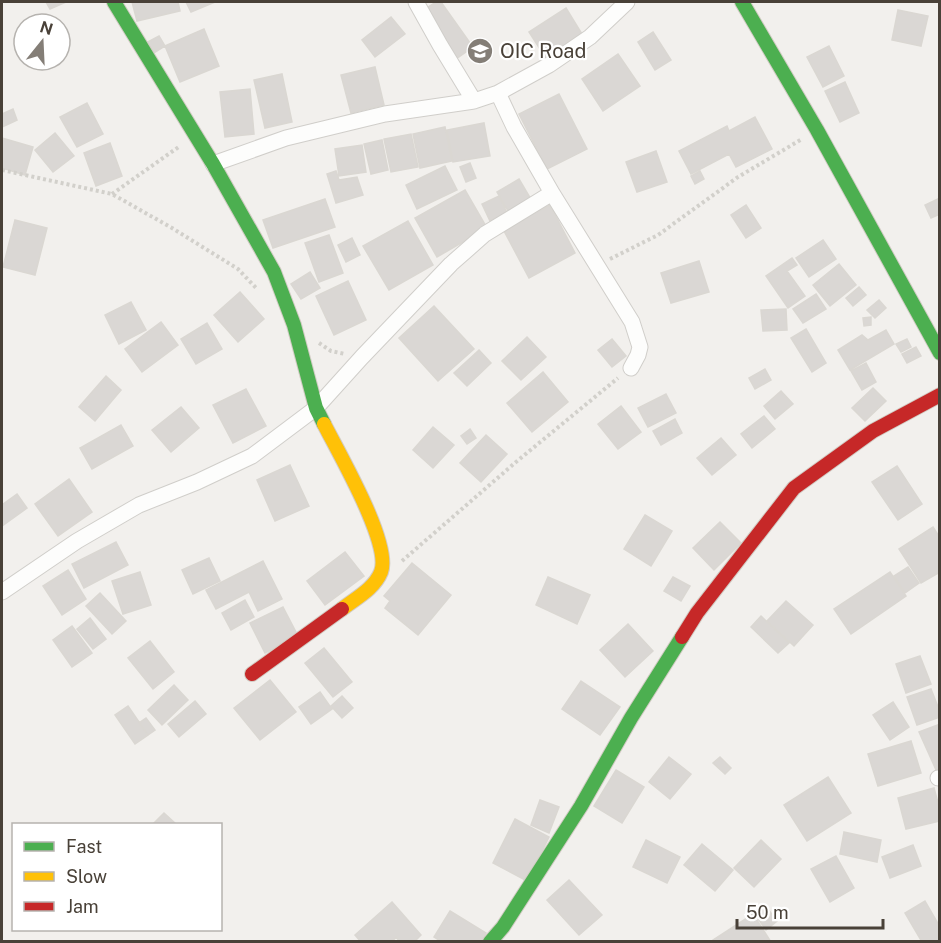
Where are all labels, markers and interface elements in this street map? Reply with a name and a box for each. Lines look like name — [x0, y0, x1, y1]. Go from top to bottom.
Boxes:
north arrow — [12, 12, 72, 72]
text: N — [38, 17, 55, 39]
school or university icon: OIC Road — [465, 36, 495, 66]
place label: OIC Road — [500, 39, 586, 63]
legend — [12, 823, 222, 931]
text: Fast — [66, 836, 102, 857]
text: Slow — [66, 866, 107, 887]
scale bar — [737, 892, 882, 930]
text: Jam — [66, 896, 99, 917]
text: 50 m — [746, 902, 789, 923]

